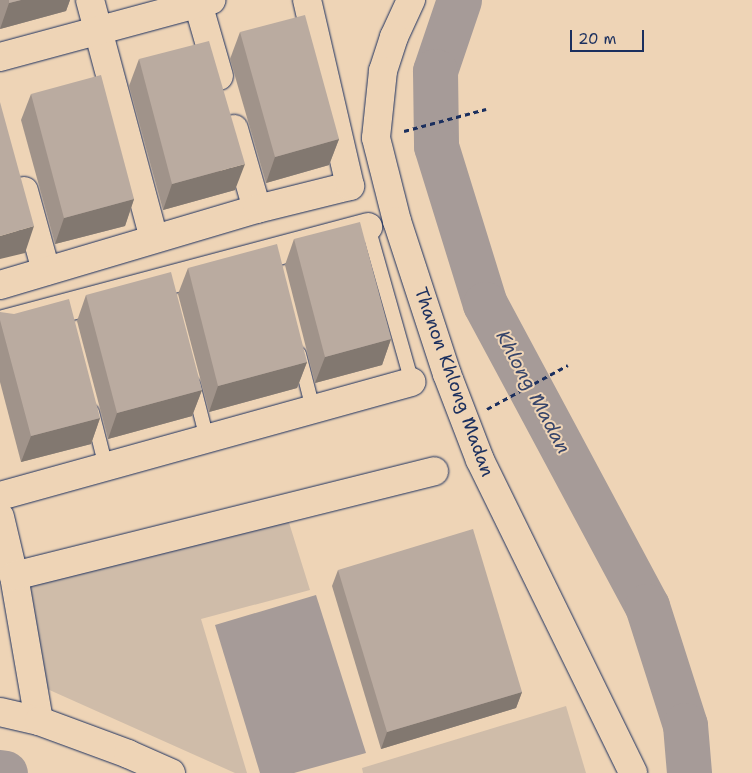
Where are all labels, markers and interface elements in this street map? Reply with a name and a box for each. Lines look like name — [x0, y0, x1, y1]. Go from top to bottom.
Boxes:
scale bar — [572, 20, 646, 52]
text: 20 m — [578, 29, 617, 49]
street label: Thanon Khlong Madan — [410, 284, 498, 480]
water label: Khlong Madan — [491, 326, 575, 458]

